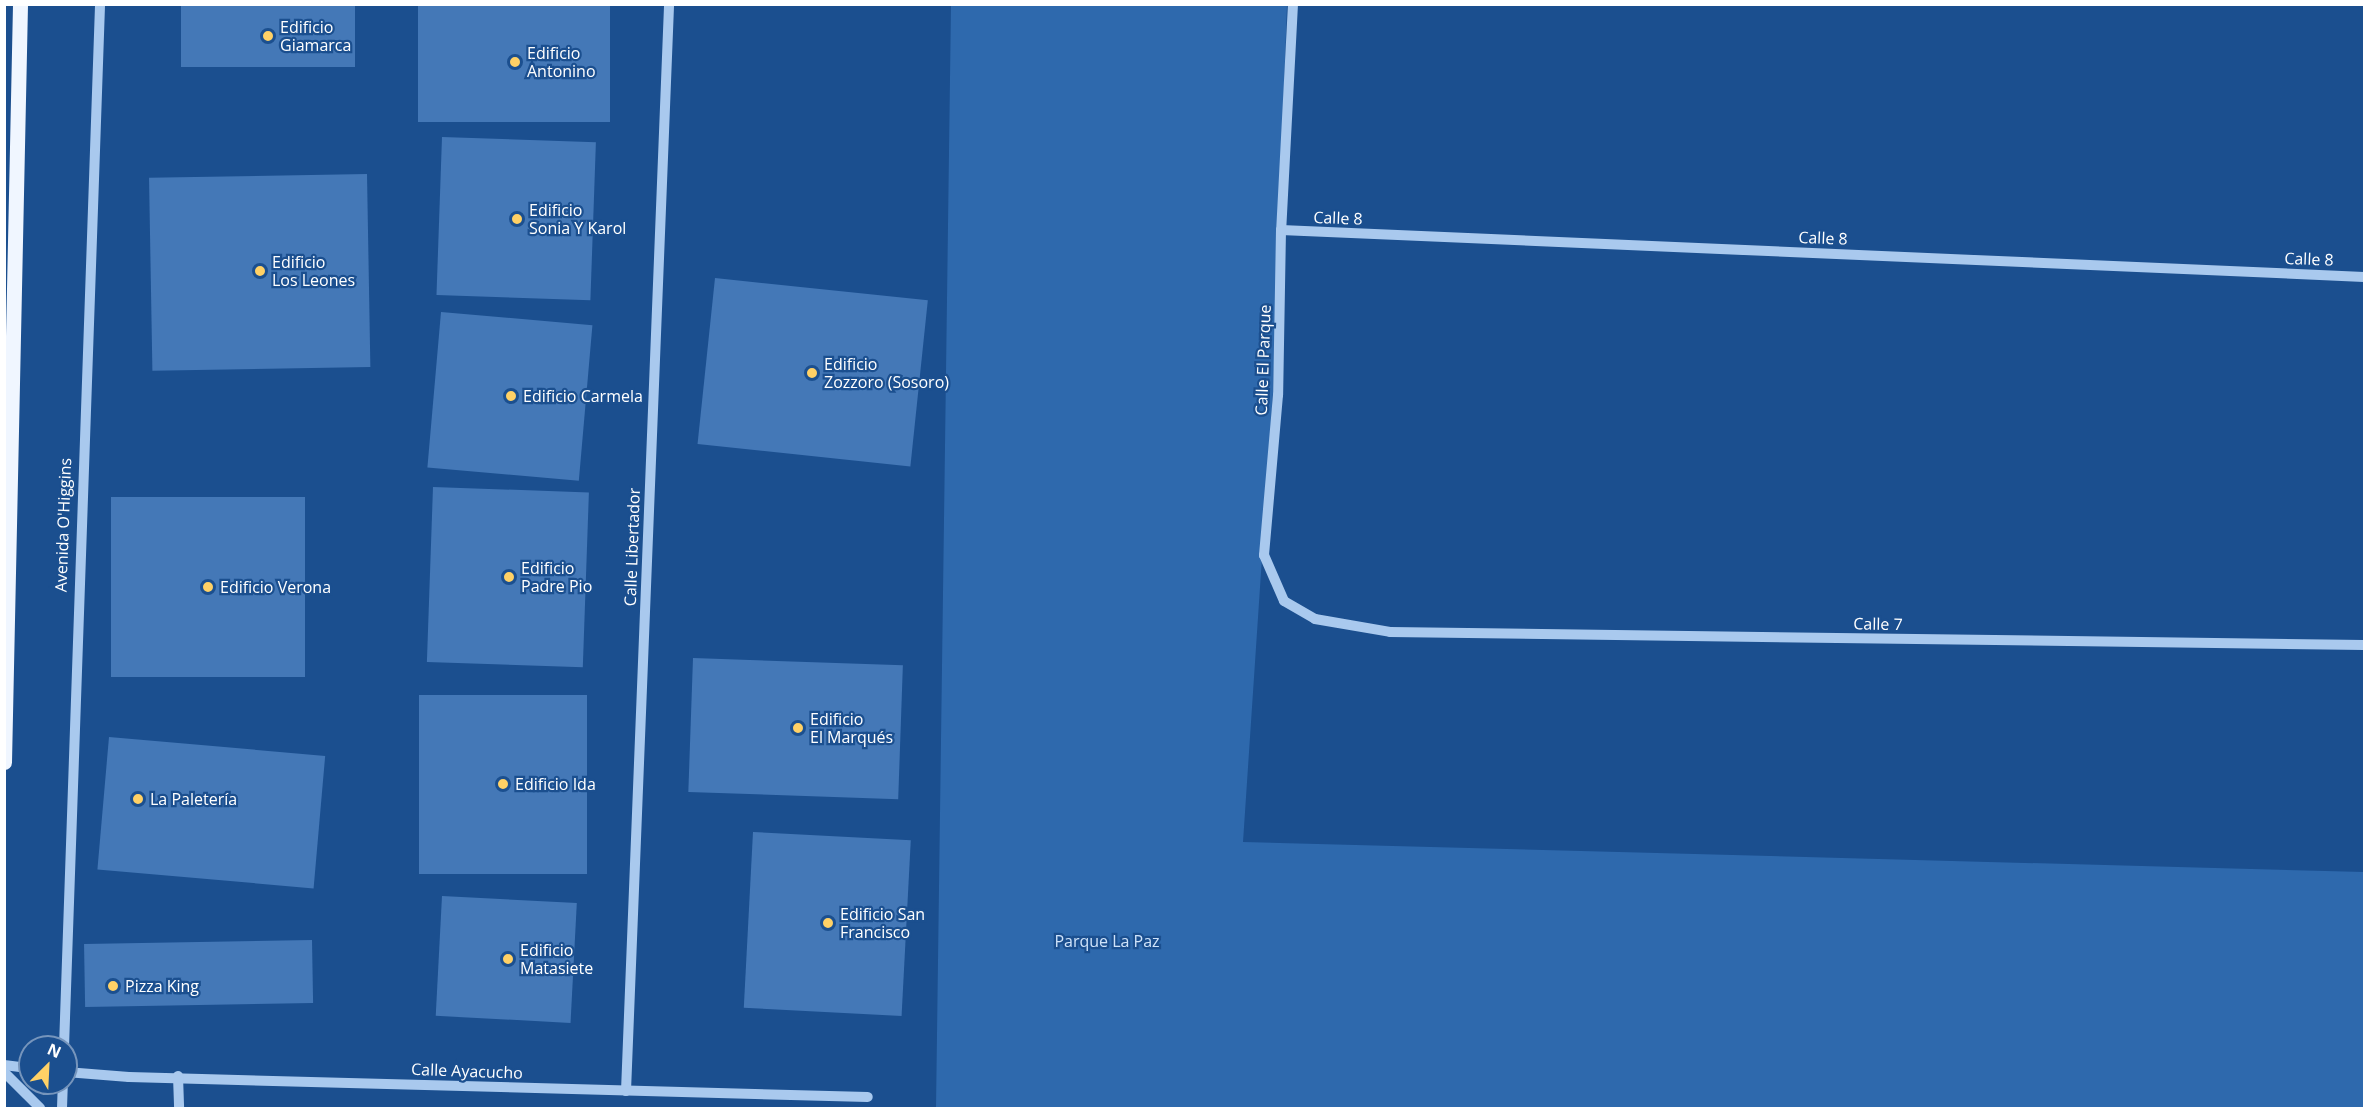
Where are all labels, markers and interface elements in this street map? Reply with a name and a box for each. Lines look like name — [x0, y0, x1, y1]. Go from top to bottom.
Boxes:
place label: Edificio Giamarca — [280, 17, 351, 55]
marker: Edificio Giamarca — [261, 29, 275, 43]
place label: Edificio Antonino — [527, 43, 596, 81]
marker: Edificio Antonino — [508, 55, 522, 69]
place label: Edificio Sonia Y Karol — [529, 200, 626, 238]
street label: Calle 8 — [1313, 208, 1363, 228]
marker: Edificio Sonia Y Karol — [510, 212, 524, 226]
street label: Calle 8 — [1798, 228, 1848, 248]
street label: Calle 8 — [2284, 249, 2334, 269]
place label: Edificio Los Leones — [272, 252, 355, 290]
marker: Edificio Los Leones — [253, 264, 267, 278]
street label: Calle El Parque — [1251, 304, 1275, 416]
place label: Edificio Zozzoro (Sosoro) — [824, 354, 949, 392]
marker: Edificio Zozzoro (Sosoro) — [805, 366, 819, 380]
place label: Edificio Carmela — [523, 386, 643, 406]
marker: Edificio Carmela — [504, 389, 518, 403]
street label: Avenida O'Higgins — [51, 457, 75, 593]
street label: Calle Libertador — [620, 487, 644, 607]
place label: Edificio Padre Pio — [521, 558, 592, 596]
marker: Edificio Padre Pio — [502, 570, 516, 584]
place label: Edificio Verona — [220, 577, 331, 597]
marker: Edificio Verona — [201, 580, 215, 594]
street label: Calle 7 — [1853, 614, 1903, 634]
place label: Edificio El Marqués — [810, 709, 893, 747]
marker: Edificio El Marqués — [791, 721, 805, 735]
place label: Edificio Ida — [515, 774, 596, 794]
marker: Edificio Ida — [496, 777, 510, 791]
place label: La Paletería — [150, 789, 237, 809]
marker: La Paletería — [131, 792, 145, 806]
place label: Edificio San Francisco — [840, 904, 925, 942]
marker: Edificio San Francisco — [821, 916, 835, 930]
park label: Parque La Paz — [1054, 931, 1160, 951]
place label: Edificio Matasiete — [520, 940, 593, 978]
marker: Edificio Matasiete — [501, 952, 515, 966]
place label: Pizza King — [125, 976, 199, 996]
marker: Pizza King — [106, 979, 120, 993]
north arrow — [18, 1035, 78, 1095]
text: N — [44, 1038, 65, 1063]
street label: Calle Ayacucho — [411, 1059, 523, 1083]

